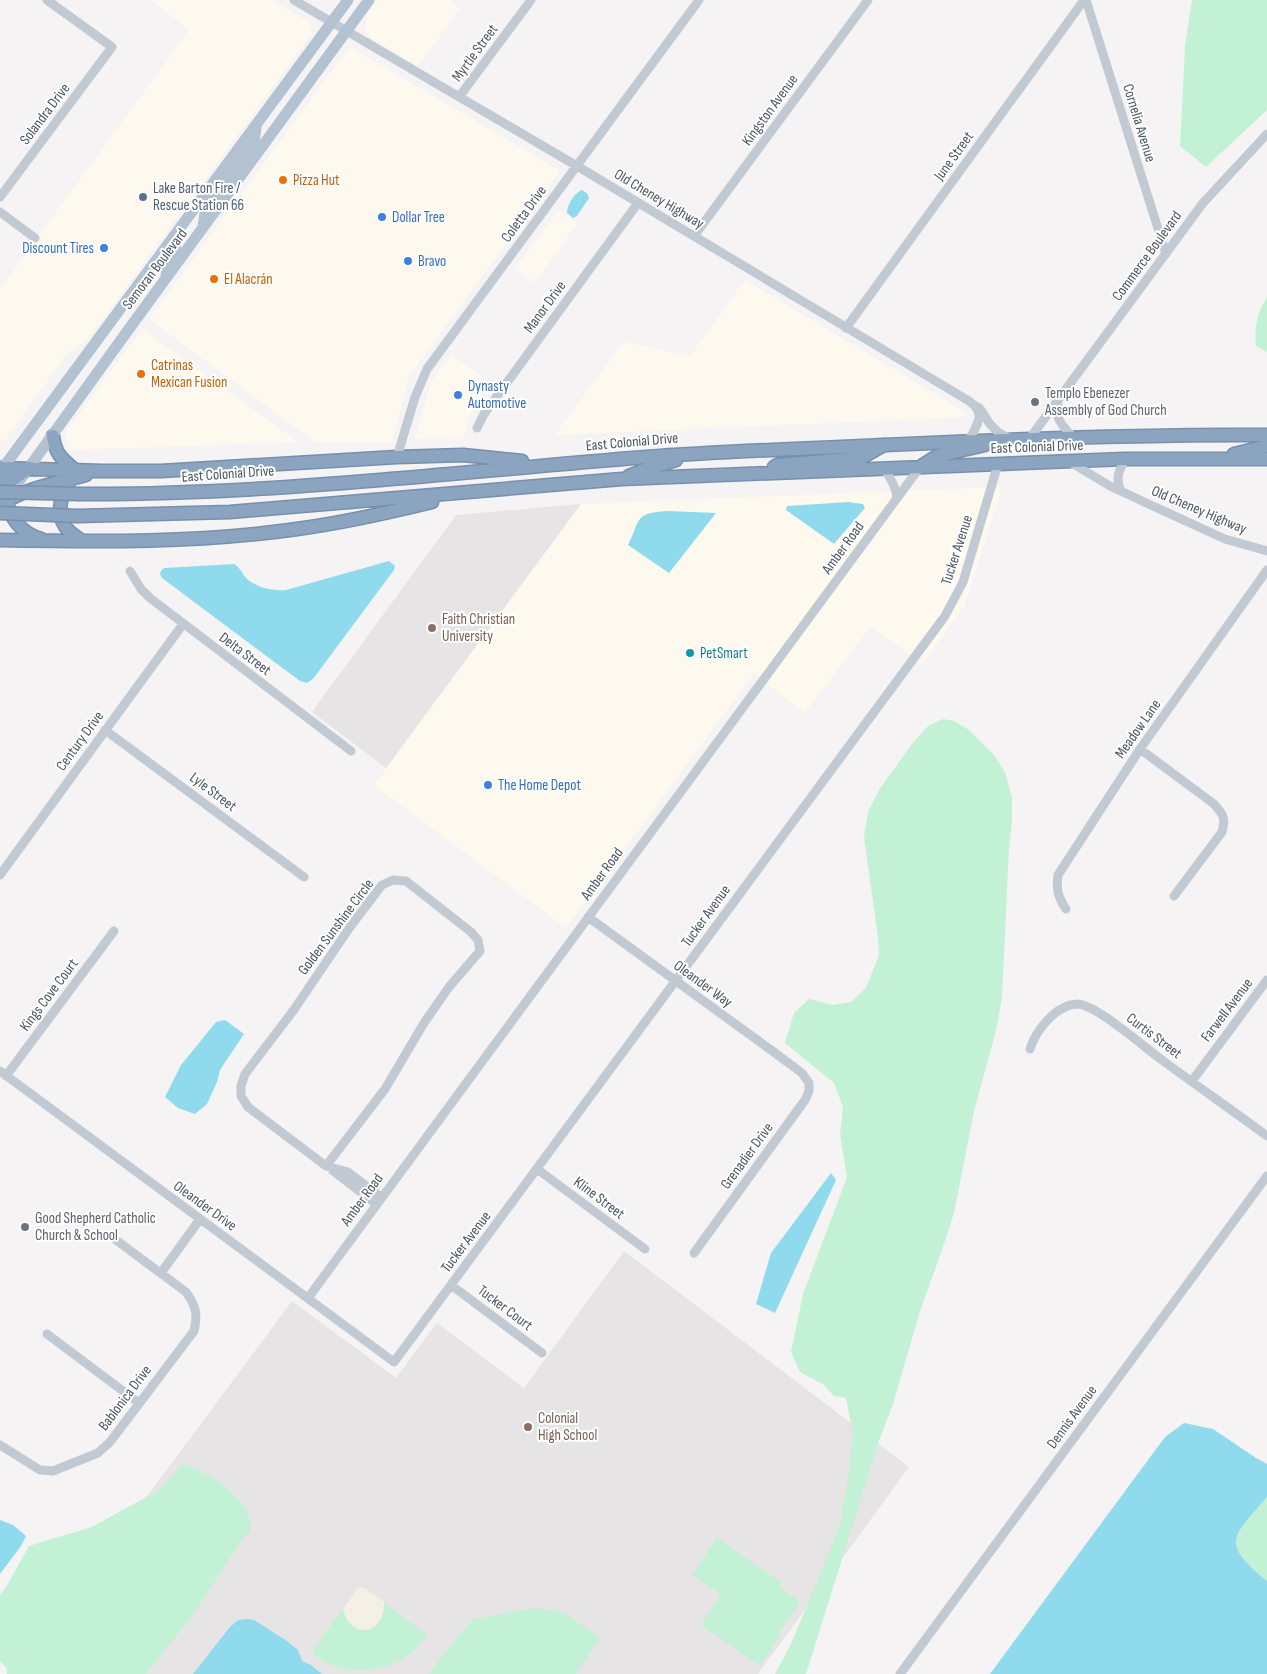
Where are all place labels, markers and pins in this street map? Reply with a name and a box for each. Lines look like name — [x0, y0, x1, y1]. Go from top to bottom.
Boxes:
place label: Pizza Hut — [293, 171, 340, 190]
marker: Pizza Hut — [277, 174, 289, 186]
place label: Lake Barton Fire / Rescue Station 66 — [153, 179, 244, 215]
marker: Lake Barton Fire / Rescue Station 66 — [137, 191, 149, 203]
place label: Dollar Tree — [392, 208, 445, 227]
marker: Dollar Tree — [376, 211, 388, 223]
place label: Discount Tires — [22, 239, 94, 258]
marker: Discount Tires — [98, 242, 110, 254]
place label: Bravo — [418, 252, 446, 271]
marker: Bravo — [402, 255, 414, 267]
place label: El Alacrán — [224, 270, 273, 289]
marker: El Alacrán — [208, 273, 220, 285]
place label: Catrinas Mexican Fusion — [151, 356, 227, 392]
marker: Catrinas Mexican Fusion — [135, 368, 147, 380]
place label: Dynasty Automotive — [467, 377, 526, 413]
place label: Templo Ebenezer Assembly of God Church — [1044, 384, 1167, 420]
marker: Dynasty Automotive — [452, 389, 464, 401]
marker: Templo Ebenezer Assembly of God Church — [1029, 396, 1041, 408]
place label: Faith Christian University — [442, 610, 515, 646]
marker: Faith Christian University — [426, 622, 438, 634]
place label: PetSmart — [700, 644, 748, 663]
marker: PetSmart — [684, 647, 696, 659]
place label: The Home Depot — [498, 776, 582, 795]
marker: The Home Depot — [482, 779, 494, 791]
place label: Good Shepherd Catholic Church & School — [35, 1209, 156, 1245]
marker: Good Shepherd Catholic Church & School — [19, 1221, 31, 1233]
place label: Colonial High School — [538, 1409, 597, 1445]
marker: Colonial High School — [522, 1421, 534, 1433]

